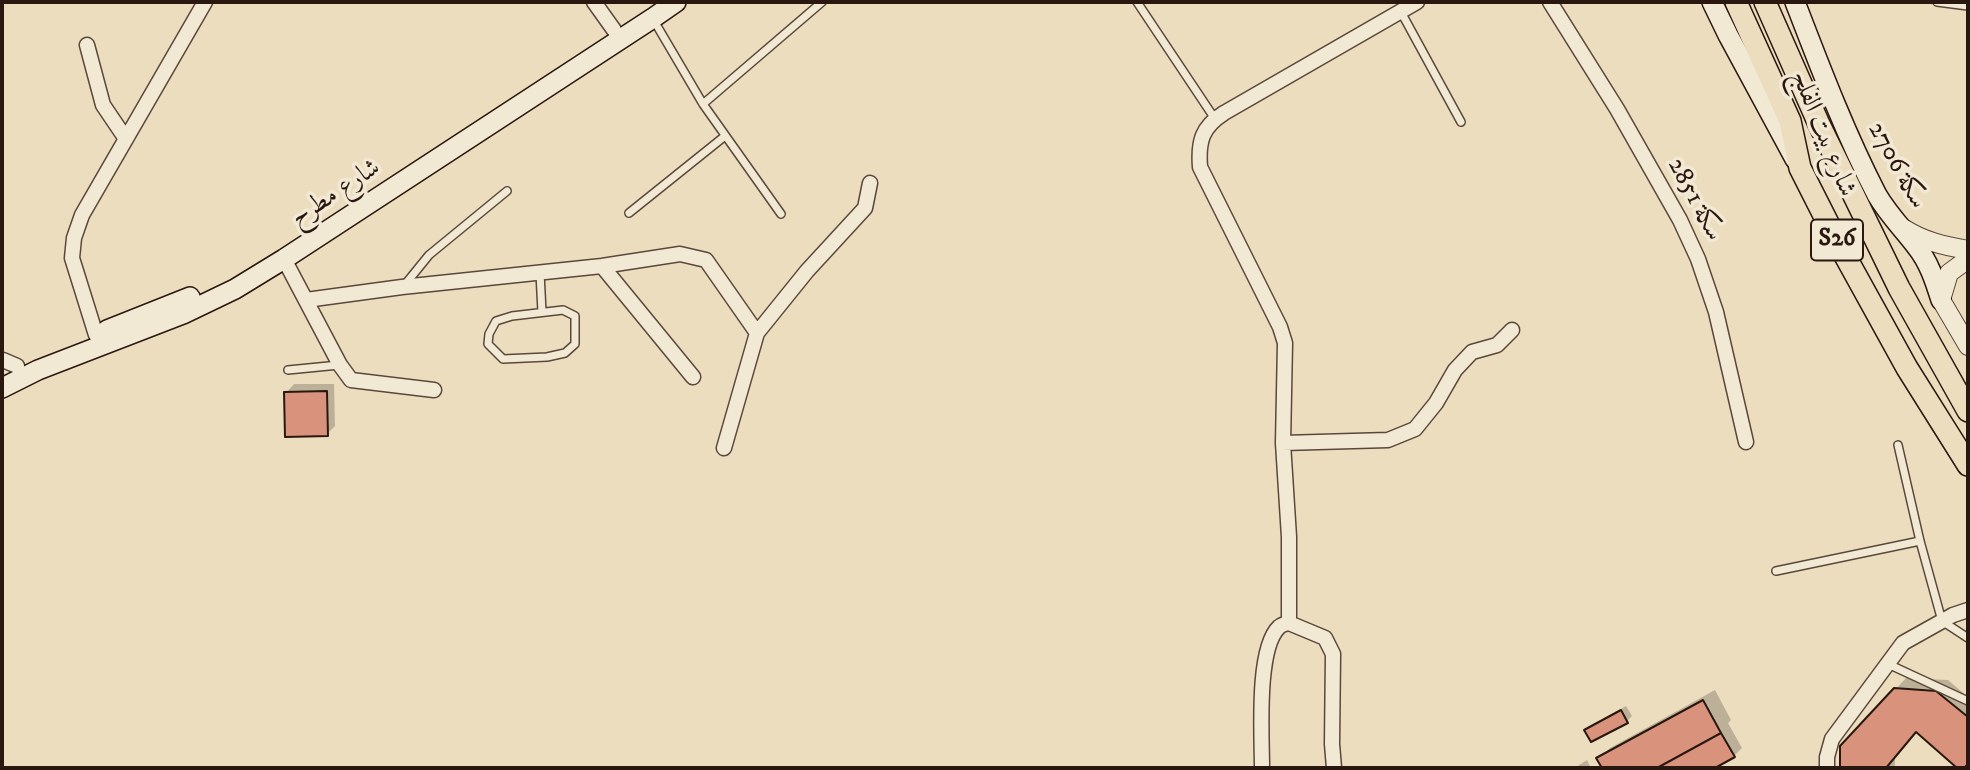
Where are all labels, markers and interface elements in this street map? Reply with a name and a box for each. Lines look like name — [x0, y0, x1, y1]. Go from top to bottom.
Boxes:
street label: شارع بيت الفلج — [1783, 66, 1861, 202]
street label: سكة 2706 — [1859, 117, 1933, 215]
street label: شارع مطرح — [285, 153, 387, 235]
street label: سكة 2851 — [1659, 153, 1729, 247]
road number: S26 — [1811, 220, 1863, 260]

